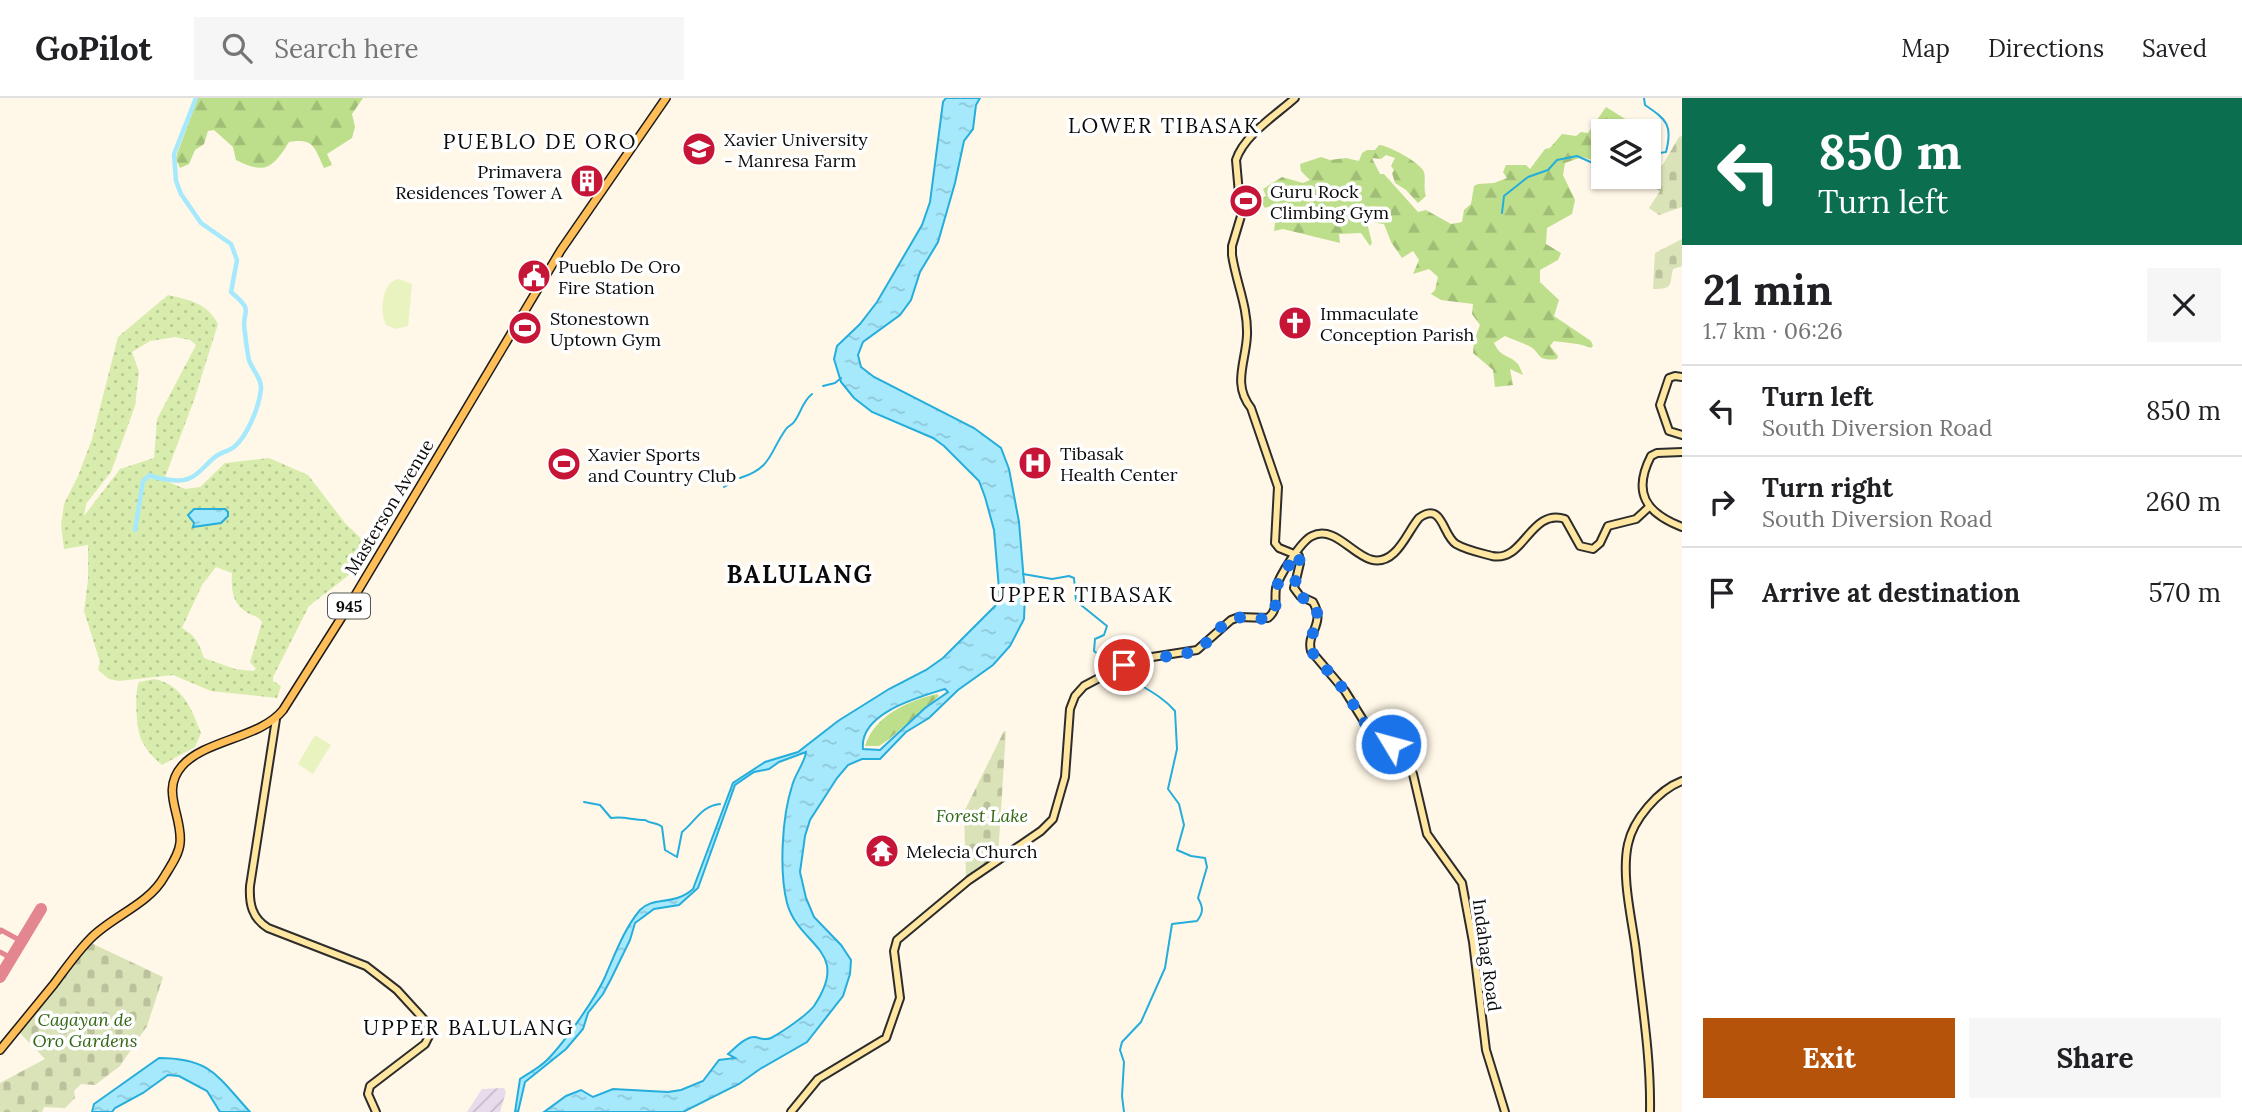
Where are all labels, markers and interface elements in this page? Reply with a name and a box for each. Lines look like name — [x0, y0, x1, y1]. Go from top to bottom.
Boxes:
search box — [194, 17, 684, 80]
text: GoPilot — [35, 27, 152, 69]
icon: search — [218, 29, 256, 67]
text: Search here — [274, 32, 419, 65]
text: Map — [1901, 33, 1950, 64]
text: Directions — [1988, 33, 2104, 64]
text: Saved — [2142, 33, 2207, 64]
district label: LOWER TIBASAK — [1068, 112, 1260, 139]
map controls — [1591, 119, 1661, 189]
button: layers — [1591, 119, 1661, 189]
text: 850 m — [1818, 120, 1962, 182]
icon: left — [1703, 126, 1794, 217]
district label: PUEBLO DE ORO — [443, 128, 637, 155]
place label: Xavier University - Manresa Farm — [724, 128, 868, 172]
school or university icon: Xavier University - Manresa Farm — [680, 130, 718, 168]
place label: Primavera Residences Tower A — [395, 160, 563, 204]
building icon: Primavera Residences Tower A — [568, 162, 606, 200]
place label: Guru Rock Climbing Gym — [1270, 180, 1389, 224]
text: Turn left — [1818, 181, 1948, 222]
sports icon: Guru Rock Climbing Gym — [1227, 182, 1265, 220]
place label: Pueblo De Oro Fire Station — [558, 255, 680, 299]
public building icon: Pueblo De Oro Fire Station — [515, 257, 553, 295]
text: 21 min — [1703, 263, 1833, 317]
button: close — [2147, 268, 2221, 342]
place label: Immaculate Conception Parish — [1320, 302, 1474, 346]
church icon: Immaculate Conception Parish — [1276, 304, 1314, 342]
place label: Stonestown Uptown Gym — [550, 307, 661, 351]
sports icon: Stonestown Uptown Gym — [506, 309, 544, 347]
text: 1.7 km · 06:26 — [1703, 316, 1843, 345]
text: Turn left — [1762, 380, 1873, 413]
icon: left — [1703, 392, 1741, 430]
text: 850 m — [2146, 394, 2221, 427]
text: South Diversion Road — [1762, 413, 1992, 442]
street label: Masterson Avenue — [339, 435, 439, 579]
place label: Tibasak Health Center — [1060, 442, 1178, 486]
place label: Xavier Sports and Country Club — [588, 443, 736, 487]
hospital icon: Tibasak Health Center — [1016, 444, 1054, 482]
sports icon: Xavier Sports and Country Club — [545, 445, 583, 483]
text: Turn right — [1762, 471, 1893, 504]
icon: right — [1703, 483, 1741, 521]
text: 260 m — [2146, 485, 2221, 518]
text: South Diversion Road — [1762, 504, 1992, 533]
district label: BALULANG — [726, 559, 874, 590]
icon: arrive — [1703, 574, 1741, 612]
text: Arrive at destination — [1762, 576, 2020, 609]
text: 570 m — [2149, 576, 2221, 609]
district label: UPPER TIBASAK — [990, 581, 1174, 608]
road number: 945 — [328, 593, 370, 618]
pin — [1094, 635, 1154, 695]
icon: arrive — [1105, 646, 1143, 684]
position arrow — [1354, 707, 1428, 781]
park label: Forest Lake — [936, 804, 1028, 827]
temple icon: Melecia Church — [863, 832, 901, 870]
place label: Melecia Church — [906, 840, 1038, 863]
street label: Indahag Road — [1468, 897, 1506, 1013]
park label: Cagayan de Oro Gardens — [32, 1008, 138, 1052]
district label: UPPER BALULANG — [363, 1014, 575, 1041]
button: Exit — [1703, 1018, 1955, 1098]
button: Share — [1969, 1018, 2221, 1098]

